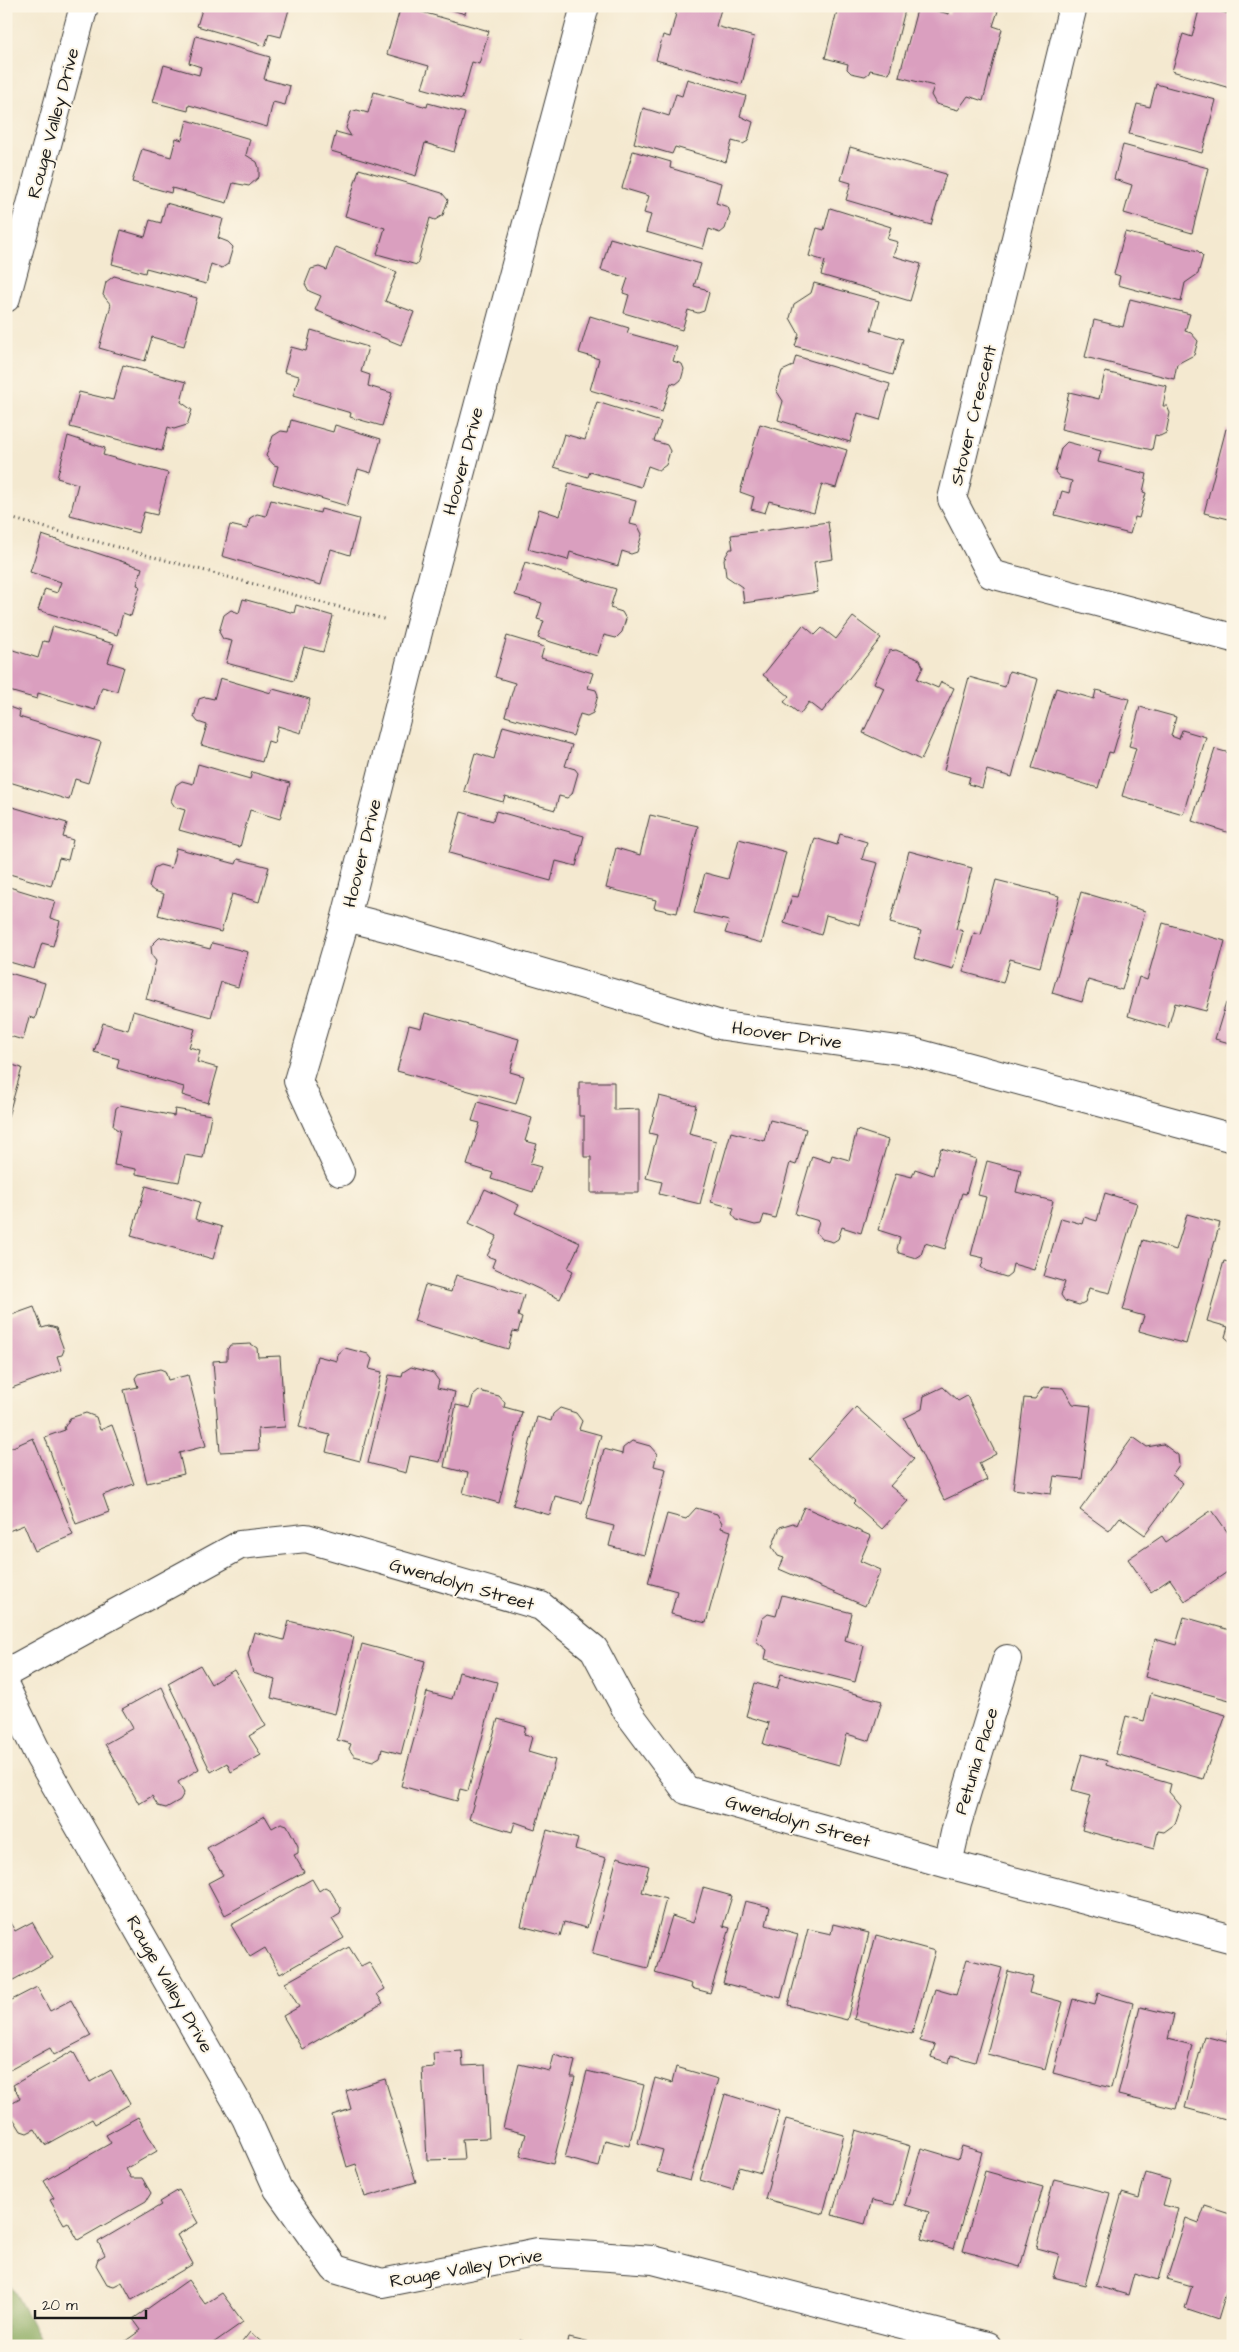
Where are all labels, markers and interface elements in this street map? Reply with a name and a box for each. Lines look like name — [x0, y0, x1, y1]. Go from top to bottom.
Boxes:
street label: Rouge Valley Drive — [21, 45, 87, 201]
street label: Stover Crescent — [944, 342, 1003, 488]
street label: Hoover Drive — [437, 404, 490, 518]
street label: Hoover Drive — [337, 796, 388, 910]
street label: Hoover Drive — [730, 1015, 844, 1056]
street label: Gwendolyn Street — [386, 1552, 538, 1618]
street label: Petunia Place — [948, 1704, 1005, 1818]
street label: Gwendolyn Street — [722, 1789, 874, 1855]
street label: Rouge Valley Drive — [119, 1911, 219, 2058]
street label: Rouge Valley Drive — [388, 2243, 545, 2295]
scale bar — [35, 2287, 146, 2319]
text: 20 m — [42, 2295, 78, 2316]

